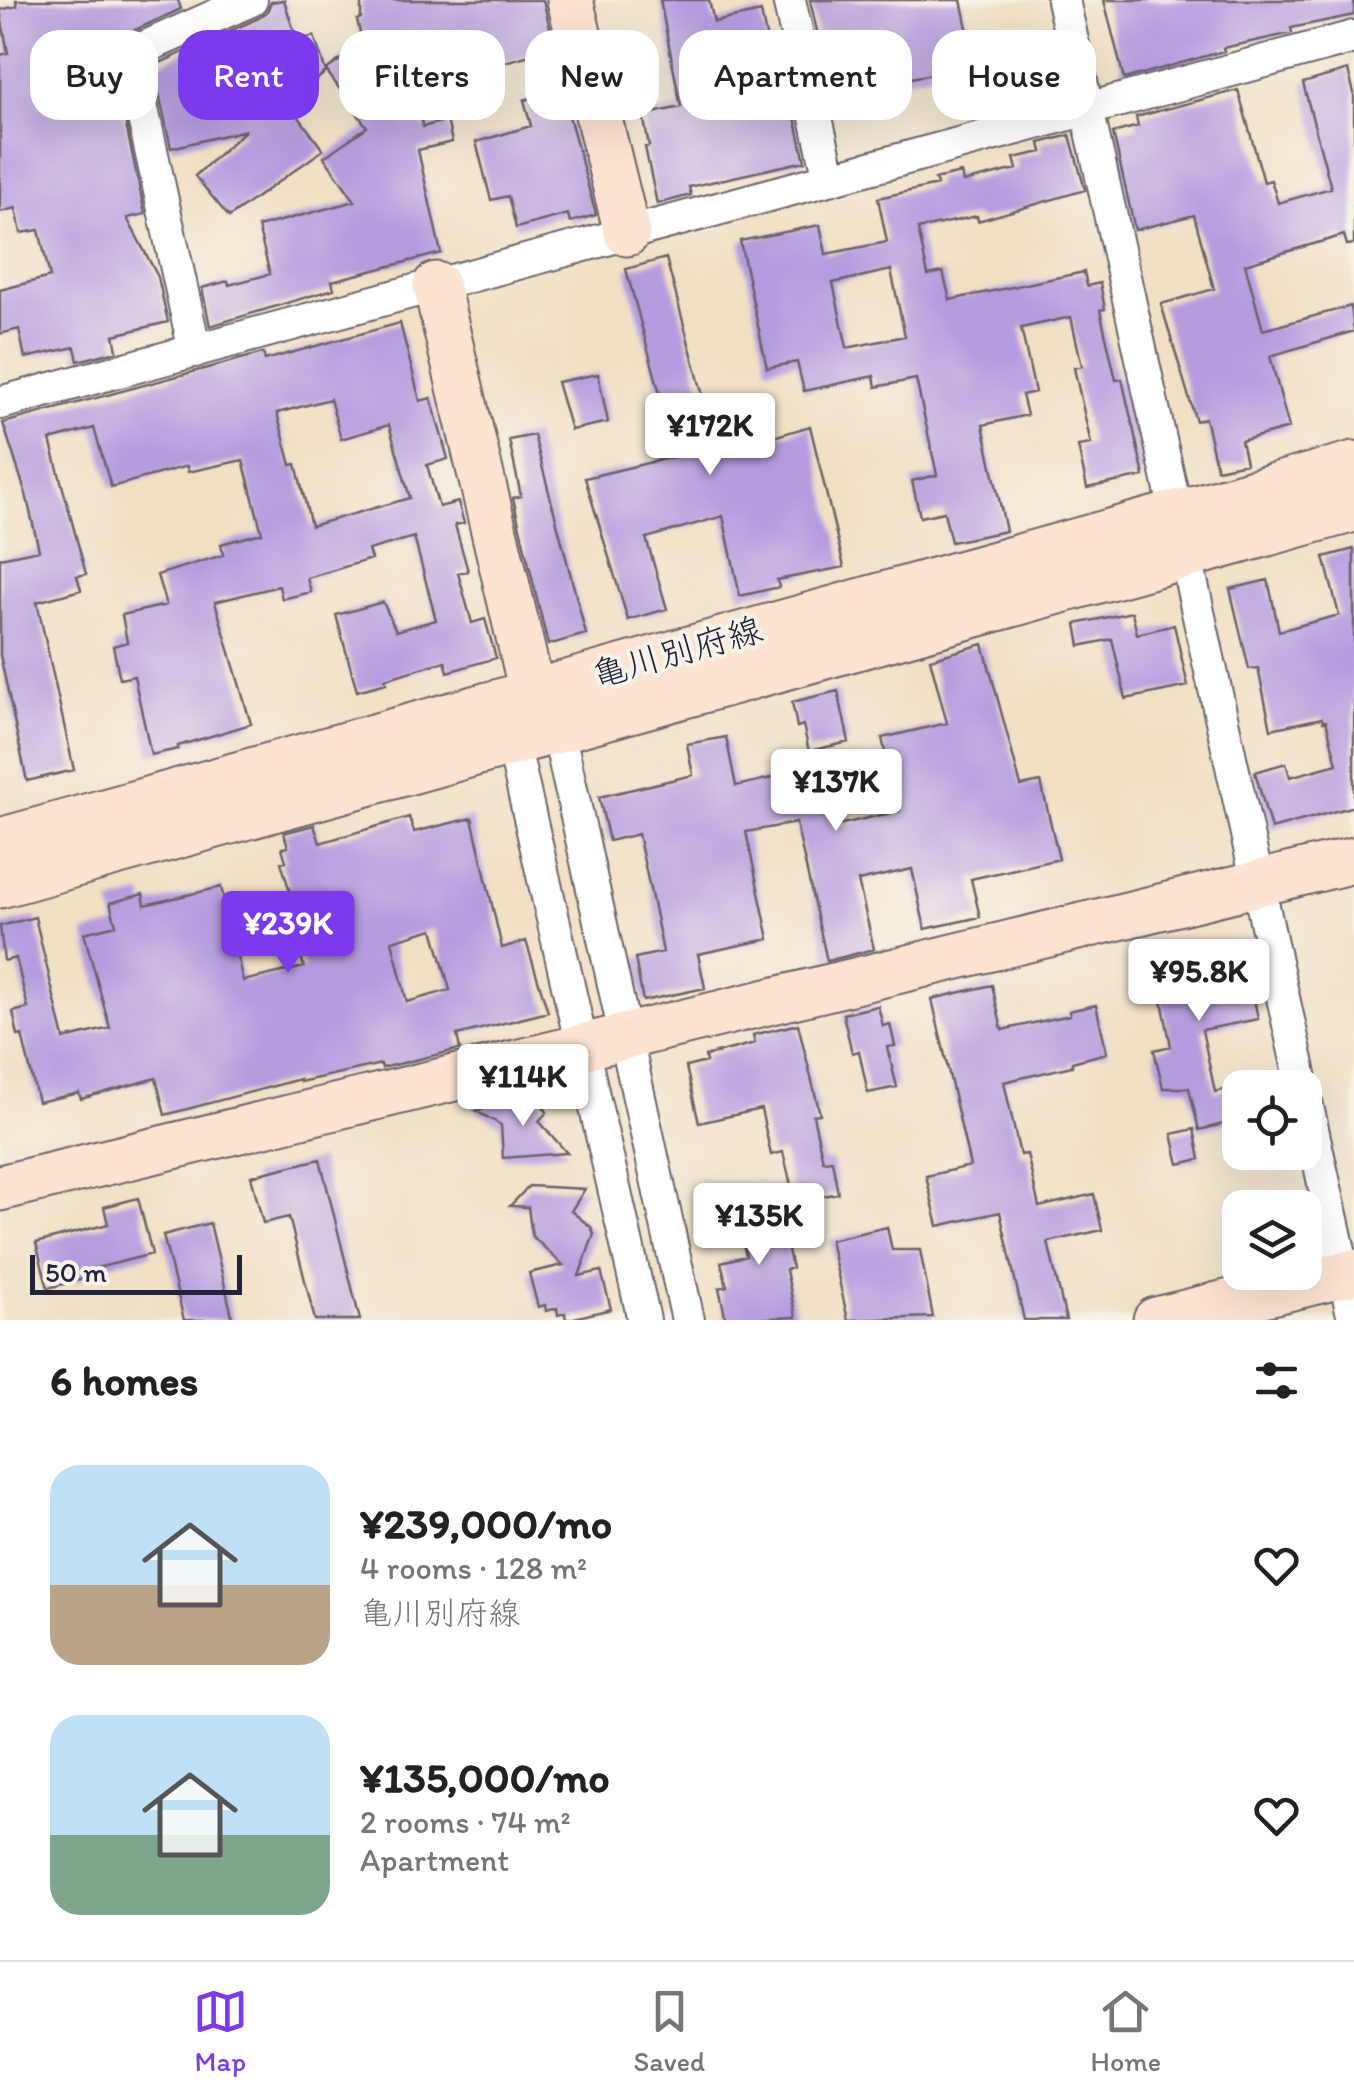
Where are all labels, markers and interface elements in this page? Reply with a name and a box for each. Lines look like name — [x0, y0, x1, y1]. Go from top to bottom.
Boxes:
chip: Buy — [30, 30, 158, 120]
chip: Rent — [178, 30, 319, 120]
chip: Filters — [339, 30, 505, 120]
chip: New — [525, 30, 659, 120]
chip: Apartment — [679, 30, 912, 120]
chip: House — [932, 30, 1096, 120]
pin: ¥172K — [640, 393, 780, 478]
text: ¥172K — [667, 406, 753, 444]
street label: 亀川別府線 — [587, 608, 767, 696]
pin: ¥137K — [766, 749, 906, 834]
text: ¥137K — [793, 762, 879, 800]
pin: ¥239K — [218, 891, 358, 976]
text: ¥239K — [243, 904, 333, 942]
pin: ¥95.8K — [1118, 939, 1280, 1024]
text: ¥95.8K — [1150, 952, 1248, 990]
pin: ¥114K — [453, 1044, 593, 1129]
text: ¥114K — [479, 1057, 567, 1095]
map controls — [1222, 1070, 1322, 1290]
button: locate — [1222, 1070, 1322, 1170]
pin: ¥135K — [689, 1183, 829, 1268]
button: layers — [1222, 1190, 1322, 1290]
text: ¥135K — [715, 1196, 803, 1234]
scale bar — [30, 1250, 242, 1294]
text: 50 m — [45, 1255, 107, 1289]
icon: filters — [1249, 1353, 1304, 1408]
text: 6 homes — [50, 1355, 198, 1406]
text: ¥239,000/mo — [360, 1498, 612, 1549]
icon: home — [130, 1505, 250, 1625]
icon: heart — [1249, 1538, 1304, 1593]
text: 4 rooms · 128 m² — [360, 1549, 587, 1587]
text: 亀川別府線 — [360, 1594, 520, 1632]
text: ¥135,000/mo — [360, 1752, 610, 1803]
icon: home — [130, 1755, 250, 1875]
icon: heart — [1249, 1788, 1304, 1843]
text: 2 rooms · 74 m² — [360, 1803, 571, 1841]
text: Apartment — [360, 1841, 509, 1879]
tab: Map — [193, 1984, 248, 2078]
tab: Saved — [633, 1984, 705, 2078]
tab: Home — [1091, 1984, 1161, 2078]

